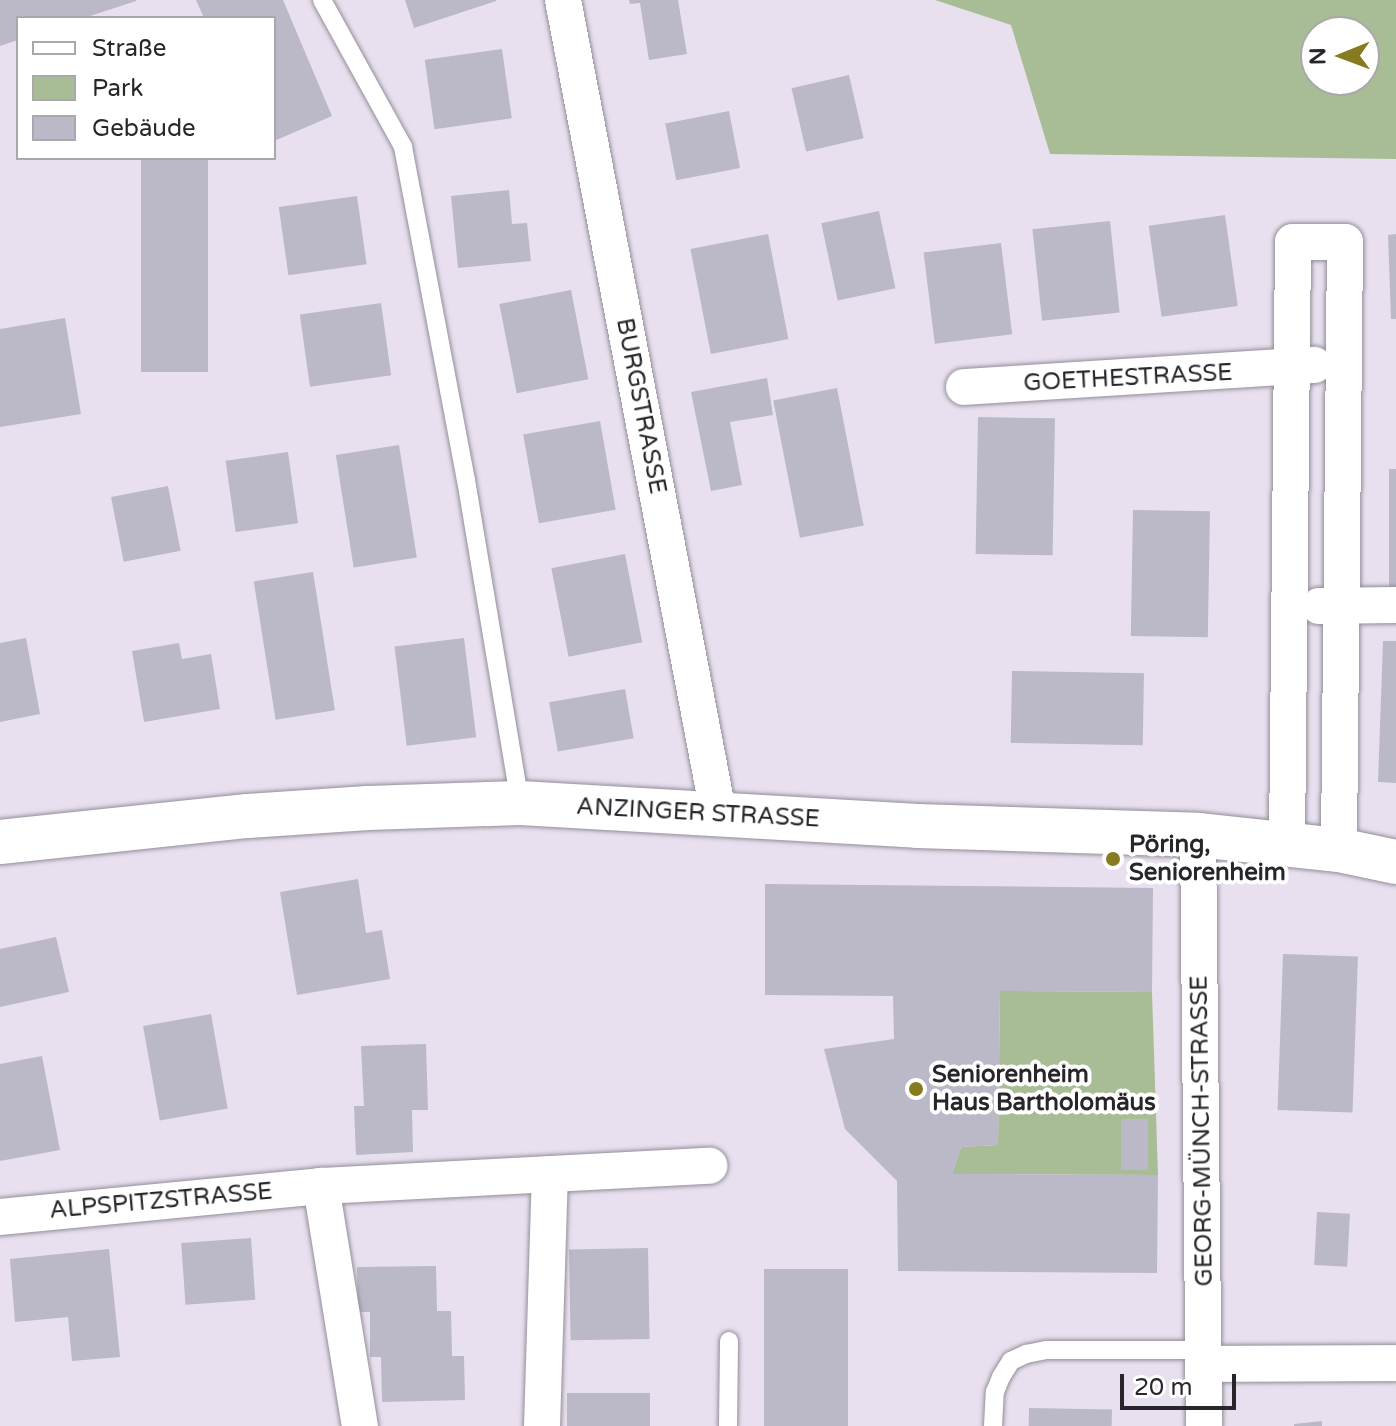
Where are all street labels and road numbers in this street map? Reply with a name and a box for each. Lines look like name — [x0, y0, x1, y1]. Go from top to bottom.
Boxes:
street label: BURGSTRASSE — [610, 316, 672, 496]
street label: GOETHESTRASSE — [1023, 358, 1233, 398]
street label: ANZINGER STRASSE — [576, 792, 820, 834]
street label: GEORG-MÜNCH-STRASSE — [1185, 975, 1219, 1287]
street label: ALPSPITZSTRASSE — [48, 1177, 274, 1225]

